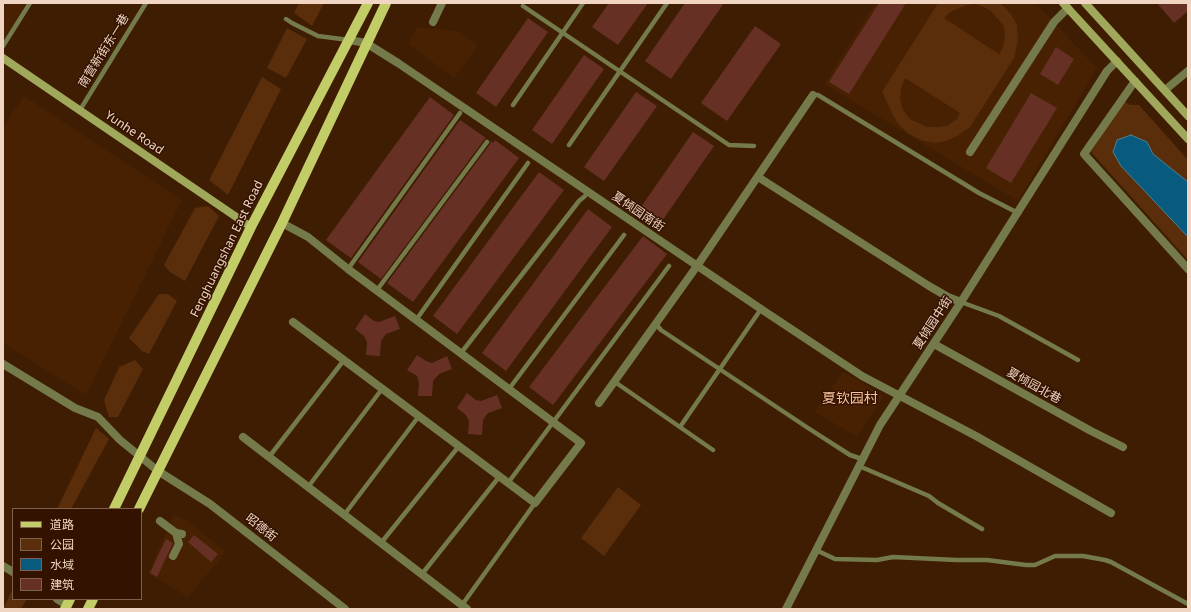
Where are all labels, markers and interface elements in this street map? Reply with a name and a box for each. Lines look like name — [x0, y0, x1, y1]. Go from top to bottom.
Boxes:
street label: 南营新街东一巷 — [76, 12, 132, 90]
street label: Yunhe Road — [102, 108, 166, 158]
street label: Fenghuangshan East Road — [188, 178, 266, 320]
street label: 夏倾园南街 — [609, 189, 667, 235]
street label: 夏倾园中街 — [911, 294, 955, 352]
street label: 夏倾园北巷 — [1004, 365, 1064, 407]
district label: 夏钦园村 — [822, 391, 878, 407]
legend — [12, 508, 142, 600]
street label: 昭德街 — [242, 511, 280, 545]
text: 道路 — [50, 516, 74, 533]
text: 公园 — [50, 536, 74, 553]
text: 水域 — [50, 556, 74, 573]
text: 建筑 — [50, 576, 74, 593]

